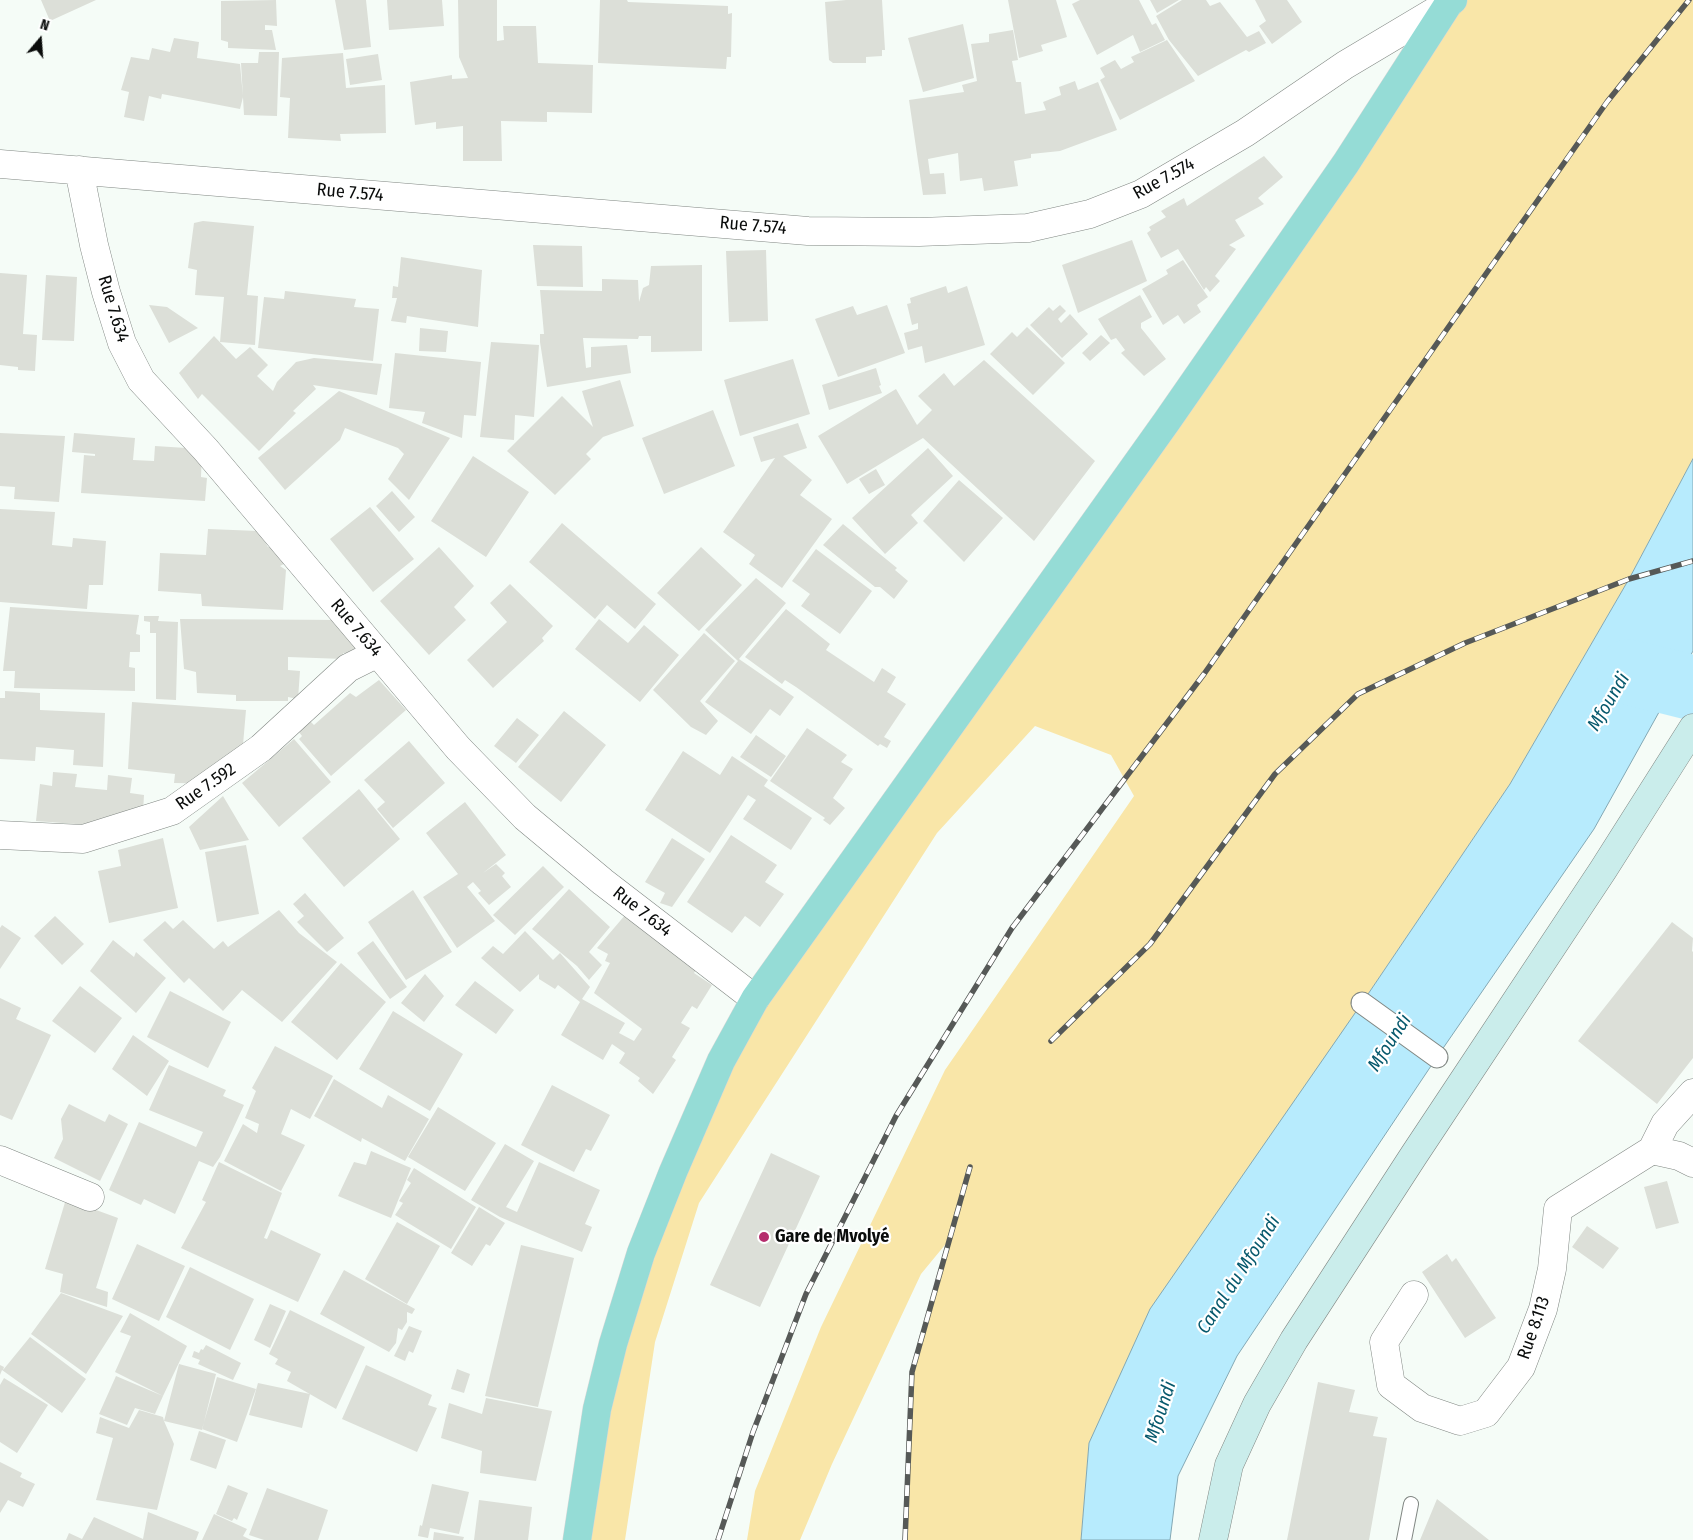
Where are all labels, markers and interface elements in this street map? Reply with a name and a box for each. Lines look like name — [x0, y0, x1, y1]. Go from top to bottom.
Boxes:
north arrow — [15, 15, 65, 65]
text: N — [38, 16, 51, 35]
street label: Rue 7.574 — [1129, 153, 1199, 205]
street label: Rue 7.574 — [316, 179, 384, 207]
street label: Rue 7.574 — [719, 212, 787, 240]
street label: Rue 7.634 — [93, 273, 133, 345]
street label: Rue 7.634 — [326, 595, 386, 661]
water label: Mfoundi — [1583, 669, 1635, 735]
street label: Rue 7.592 — [172, 759, 240, 815]
street label: Rue 7.634 — [608, 882, 676, 942]
water label: Mfoundi — [1363, 1010, 1417, 1076]
water label: Canal du Mfoundi — [1192, 1212, 1286, 1338]
place label: Gare de Mvolyé — [775, 1226, 889, 1248]
marker: Gare de Mvolyé — [757, 1230, 771, 1244]
street label: Rue 8.113 — [1513, 1294, 1555, 1362]
water label: Mfoundi — [1140, 1378, 1182, 1446]

